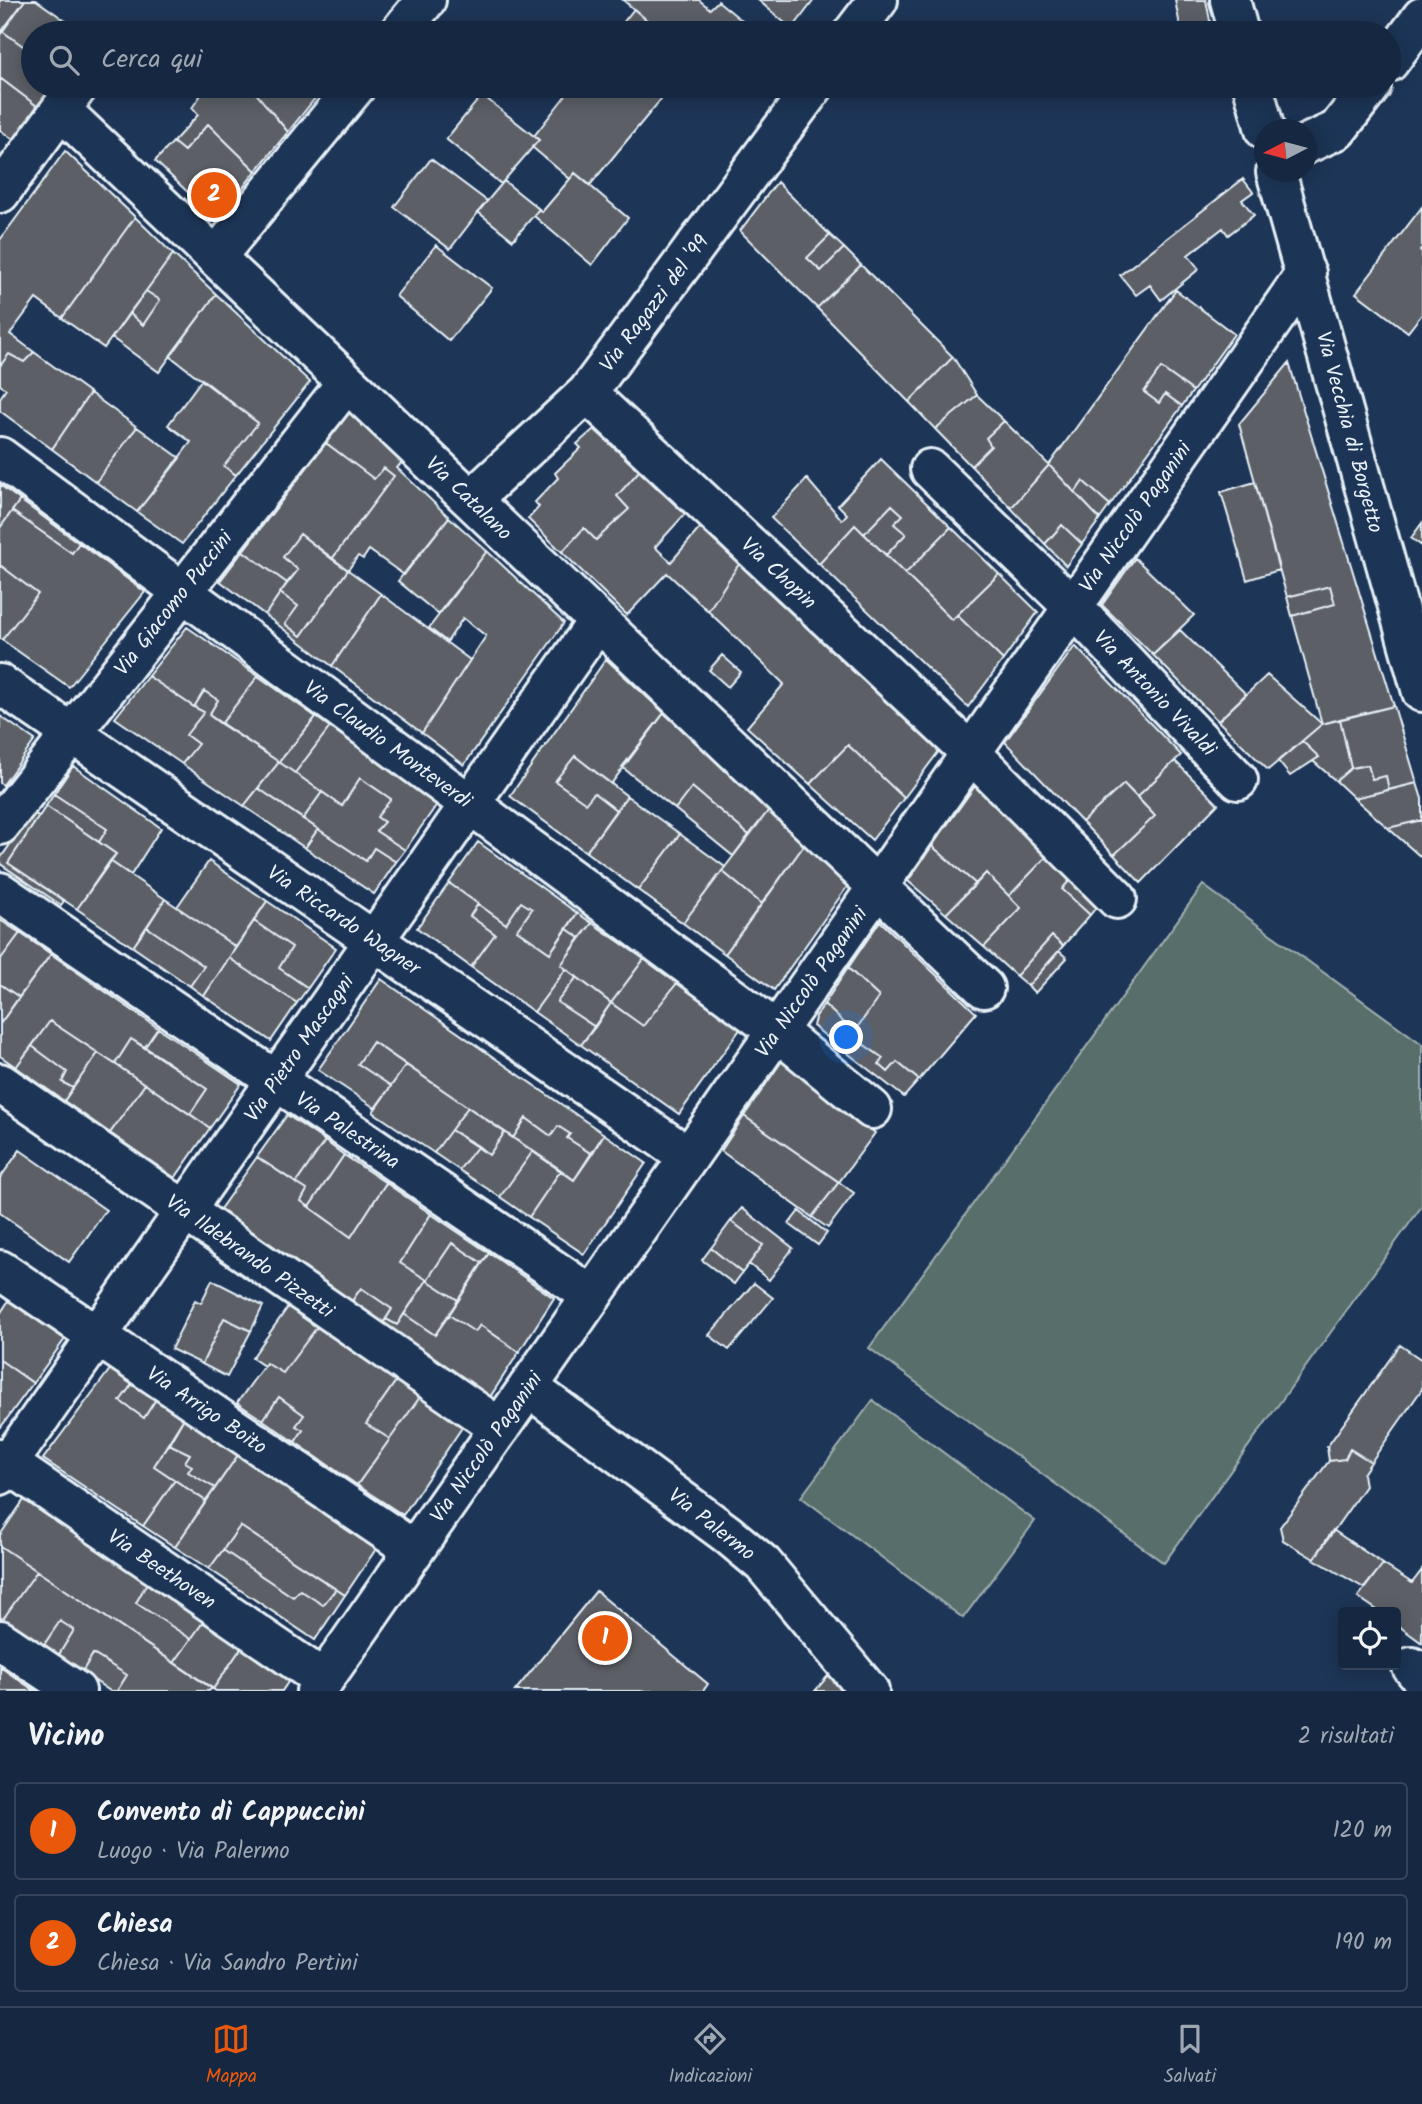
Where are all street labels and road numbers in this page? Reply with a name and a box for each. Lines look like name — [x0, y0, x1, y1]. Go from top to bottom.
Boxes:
street label: Via Ragazzi del '99 — [592, 228, 718, 380]
street label: Via Vecchia di Borgetto — [1306, 328, 1391, 537]
street label: Via Niccolò Paganini — [1072, 435, 1201, 600]
street label: Via Catalano — [417, 449, 519, 549]
street label: Via Giacomo Puccini — [107, 523, 242, 684]
street label: Via Chopin — [732, 530, 824, 618]
street label: Via Antonio Vivaldi — [1085, 623, 1224, 766]
street label: Via Claudio Monteverdi — [296, 673, 479, 818]
street label: Via Riccardo Wagner — [260, 857, 428, 986]
street label: Via Niccolò Paganini — [748, 900, 877, 1065]
street label: Via Pietro Mascagni — [237, 967, 364, 1130]
street label: Via Palestrina — [288, 1084, 406, 1179]
street label: Via Ildebrando Pizzetti — [158, 1187, 341, 1328]
street label: Via Arrigo Boito — [139, 1359, 273, 1464]
street label: Via Niccolò Paganini — [423, 1365, 552, 1530]
street label: Via Palermo — [660, 1480, 762, 1570]
street label: Via Beethoven — [100, 1522, 222, 1619]

